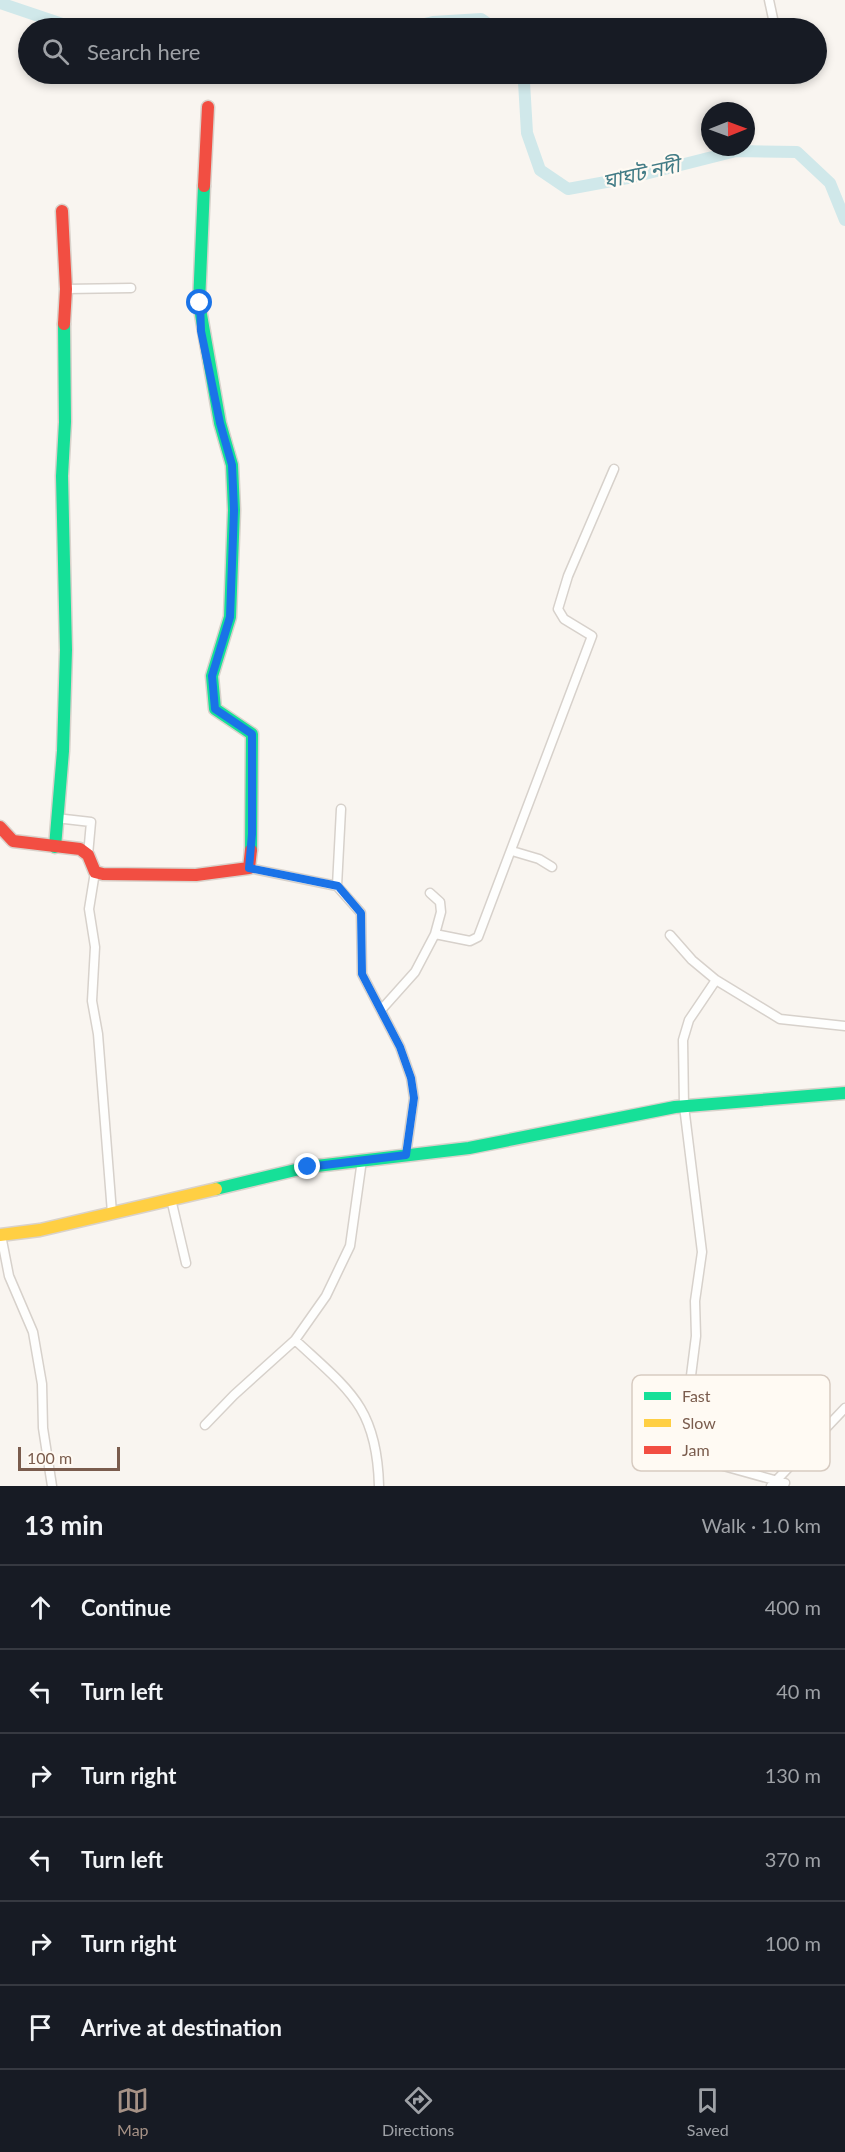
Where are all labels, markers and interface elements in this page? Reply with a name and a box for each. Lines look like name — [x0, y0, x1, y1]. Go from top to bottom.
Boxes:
search box — [18, 18, 827, 84]
icon: search — [39, 35, 72, 68]
text: Search here — [87, 38, 200, 65]
north arrow — [701, 102, 755, 156]
water label: ঘাঘট নদী — [600, 150, 686, 193]
route start — [186, 289, 212, 315]
route end — [294, 1153, 320, 1179]
legend — [632, 1375, 830, 1471]
text: Fast — [682, 1386, 711, 1405]
text: Slow — [682, 1413, 716, 1432]
text: Jam — [682, 1440, 710, 1459]
scale bar — [18, 1444, 120, 1472]
text: 100 m — [27, 1448, 72, 1467]
text: 13 min — [24, 1509, 104, 1541]
text: Walk · 1.0 km — [702, 1513, 821, 1537]
icon: ahead — [24, 1591, 57, 1624]
text: Continue — [81, 1594, 171, 1621]
text: 400 m — [765, 1595, 821, 1619]
icon: left — [24, 1675, 57, 1708]
text: Turn left — [81, 1678, 163, 1705]
text: 40 m — [776, 1679, 821, 1703]
icon: right — [24, 1759, 57, 1792]
text: Turn right — [81, 1762, 176, 1789]
text: 130 m — [765, 1763, 821, 1787]
icon: left — [24, 1843, 57, 1876]
text: Turn left — [81, 1846, 163, 1873]
text: 370 m — [765, 1847, 821, 1871]
icon: right — [24, 1927, 57, 1960]
text: Turn right — [81, 1930, 176, 1957]
text: 100 m — [765, 1931, 821, 1955]
icon: arrive — [24, 2011, 57, 2044]
text: Arrive at destination — [81, 2014, 282, 2041]
tab: Map — [116, 2084, 149, 2139]
tab: Directions — [382, 2084, 454, 2139]
tab: Saved — [687, 2084, 729, 2139]

